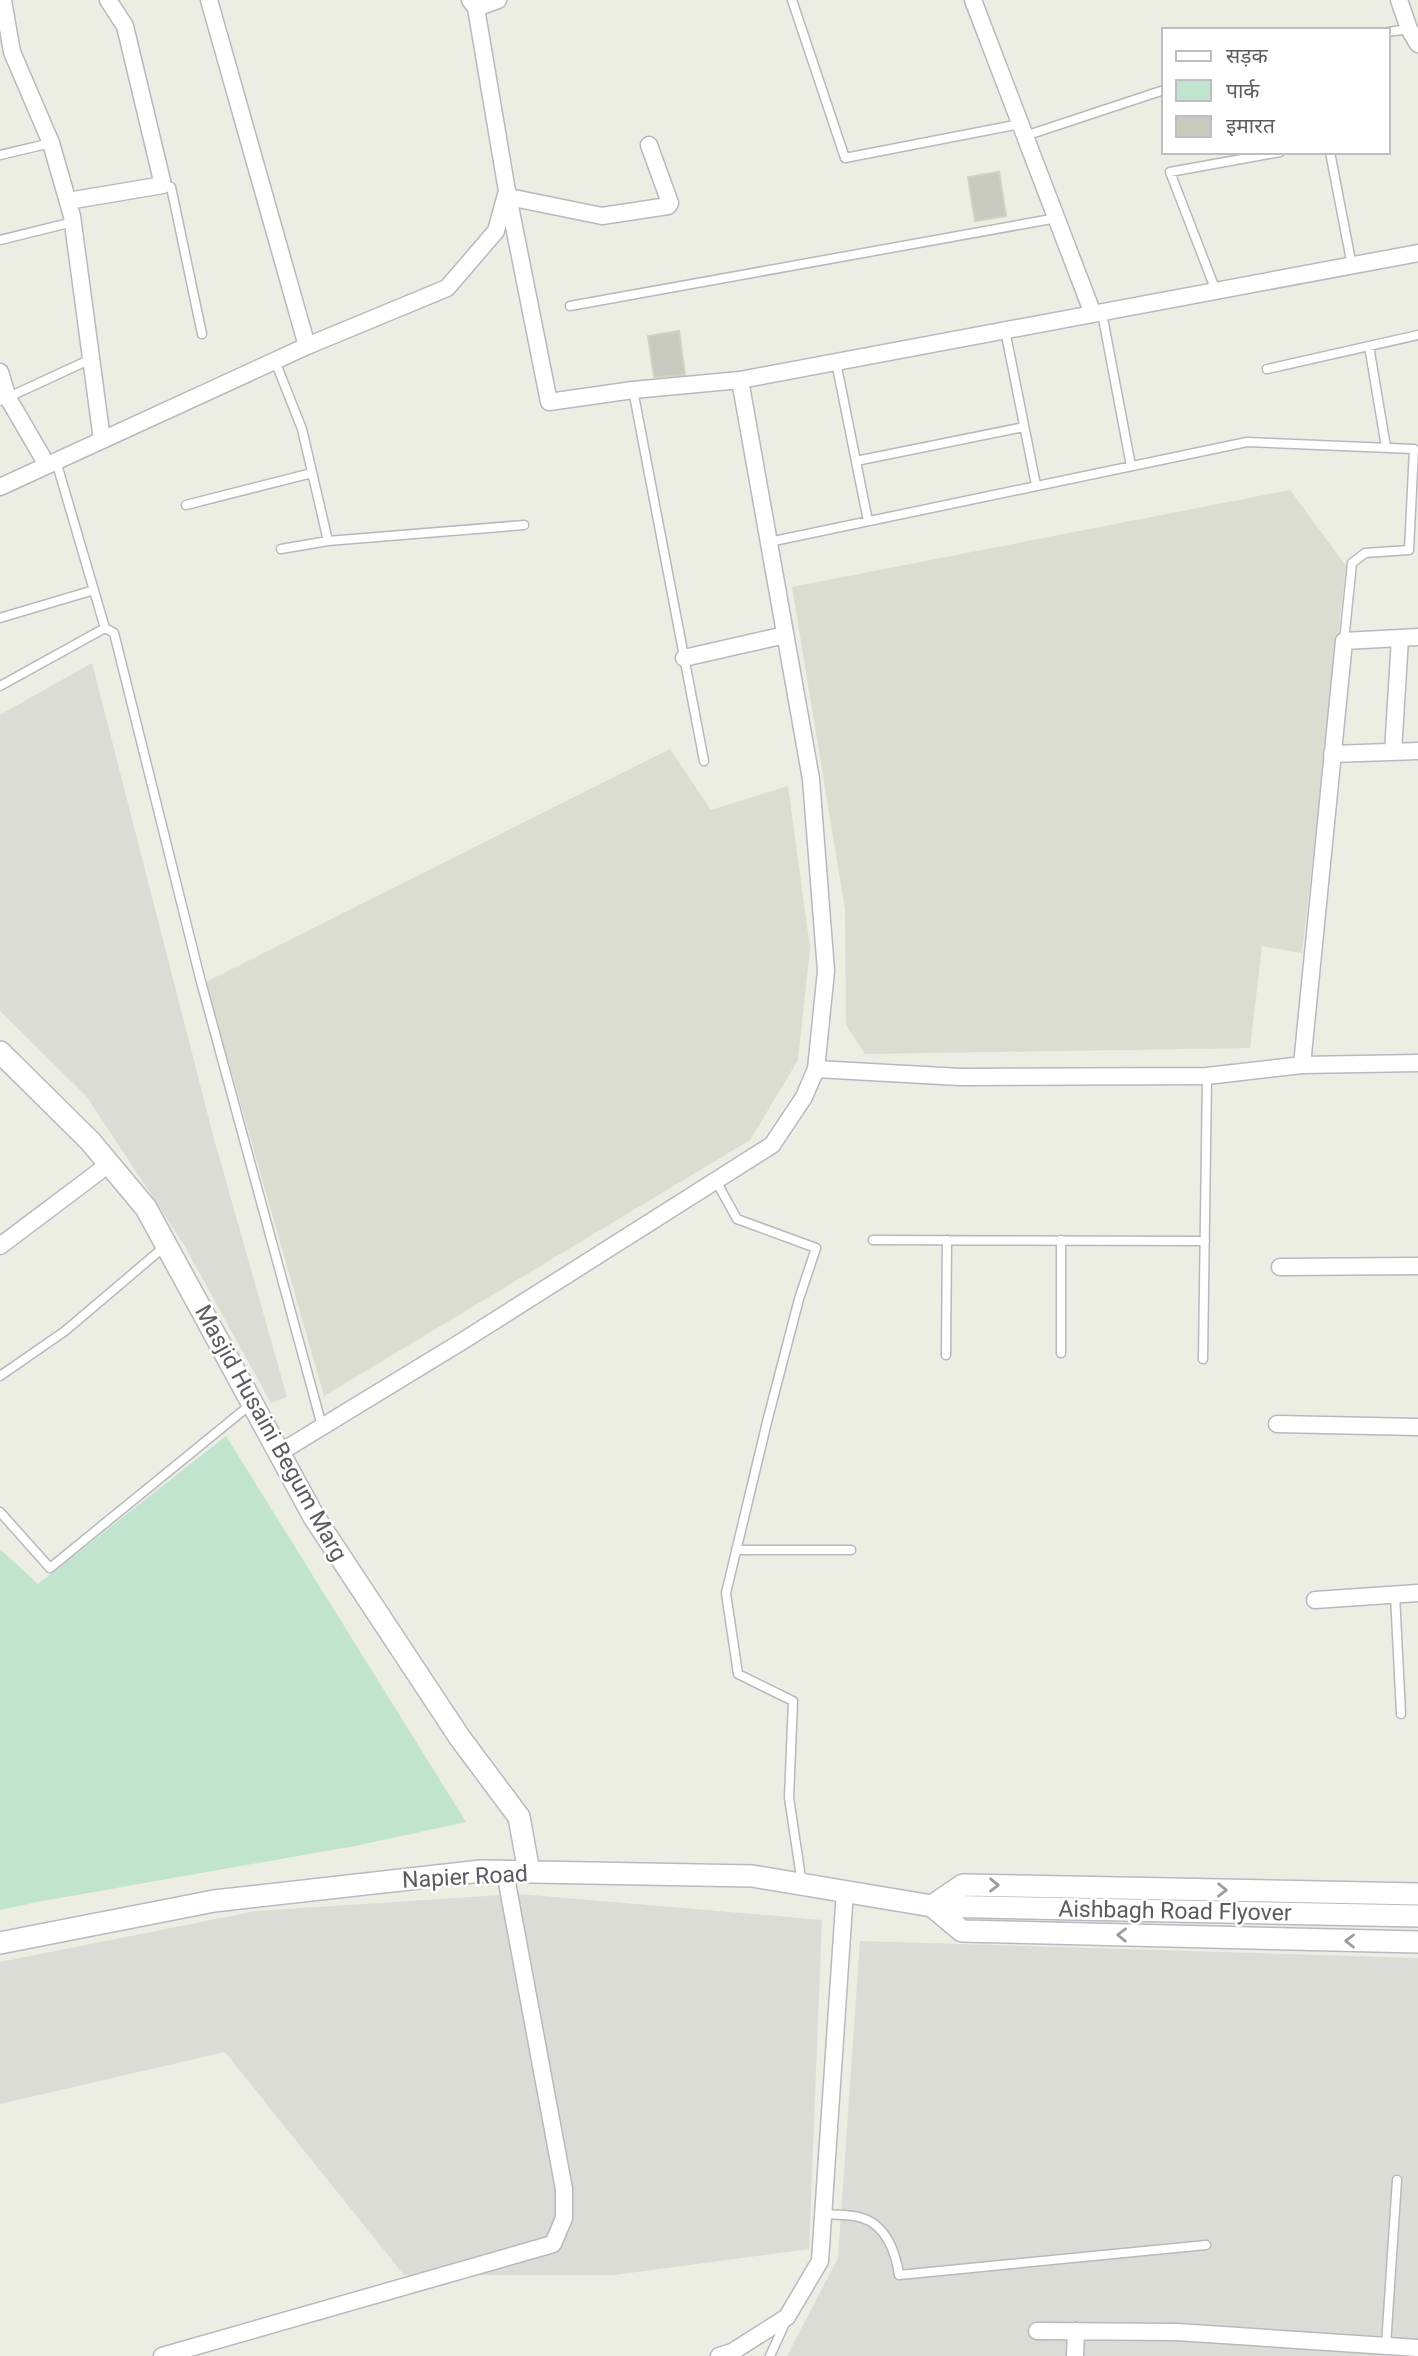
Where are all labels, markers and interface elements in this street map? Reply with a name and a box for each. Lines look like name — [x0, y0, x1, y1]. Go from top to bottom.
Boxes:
legend — [1162, 28, 1390, 154]
text: सड़क — [1226, 44, 1268, 68]
text: पार्क — [1226, 79, 1260, 103]
text: इमारत — [1226, 114, 1276, 138]
street label: Masjid Husaini Begum Marg — [189, 1300, 353, 1566]
street label: Napier Road — [401, 1860, 529, 1894]
one-way arrow — [989, 1878, 1000, 1893]
one-way arrow — [1217, 1882, 1227, 1898]
street label: Aishbagh Road Flyover — [1058, 1895, 1292, 1927]
one-way arrow — [1117, 1927, 1127, 1943]
one-way arrow — [1344, 1933, 1355, 1948]

